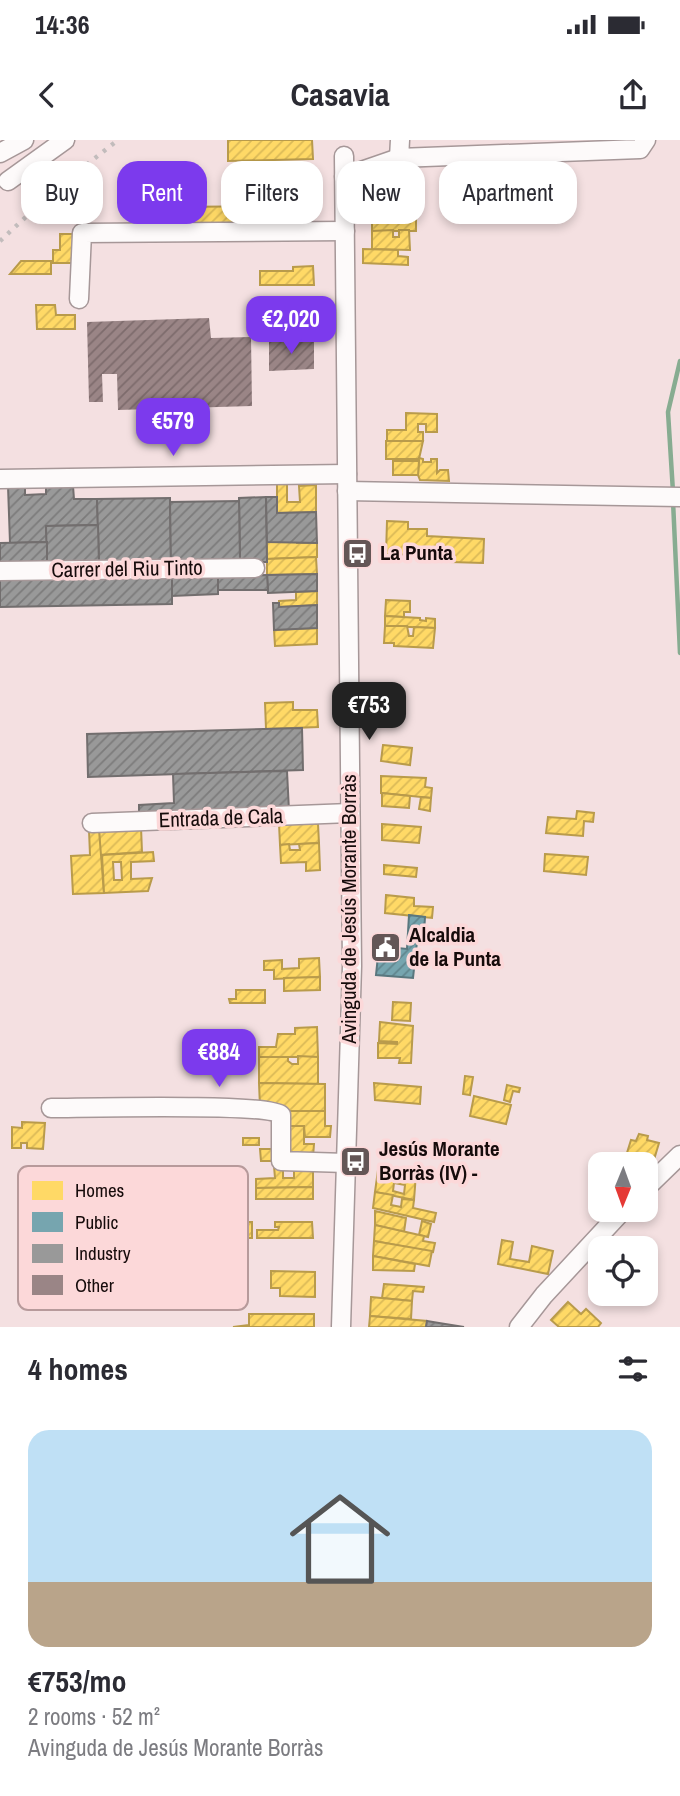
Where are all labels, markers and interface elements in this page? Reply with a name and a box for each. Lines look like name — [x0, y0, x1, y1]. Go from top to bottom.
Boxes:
text: 14:36 — [35, 7, 90, 42]
text: Casavia — [290, 73, 390, 116]
icon: back — [28, 76, 66, 114]
icon: share — [614, 76, 652, 114]
chip: Buy — [21, 161, 103, 224]
chip: Rent — [117, 161, 207, 224]
chip: Filters — [221, 161, 323, 224]
chip: New — [337, 161, 425, 224]
chip: Apartment — [439, 161, 577, 224]
pin: €2,020 — [234, 296, 348, 356]
text: €2,020 — [262, 303, 320, 334]
pin: €579 — [132, 398, 214, 458]
text: €579 — [152, 405, 194, 436]
bus stop icon: La Punta — [340, 536, 374, 570]
place label: La Punta — [380, 538, 453, 567]
street label: Carrer del Riu Tinto — [51, 553, 203, 584]
pin: €753 — [328, 682, 410, 742]
text: €753 — [348, 689, 390, 720]
street label: Avinguda de Jesús Morante Borràs — [334, 774, 363, 1045]
street label: Entrada de Cala — [158, 801, 284, 834]
place label: Alcaldia de la Punta — [409, 920, 501, 973]
public building icon: Alcaldia de la Punta — [369, 930, 403, 964]
pin: €884 — [178, 1030, 260, 1089]
text: €884 — [198, 1036, 240, 1067]
place label: Jesús Morante Borràs (IV) - — [379, 1134, 500, 1187]
bus stop icon: Jesús Morante Borràs (IV) - — [339, 1144, 373, 1178]
north arrow — [588, 1152, 658, 1222]
map controls — [588, 1152, 658, 1306]
legend — [18, 1166, 248, 1310]
text: Homes — [75, 1177, 125, 1203]
text: Public — [75, 1209, 119, 1235]
button: locate — [588, 1236, 658, 1306]
text: Industry — [75, 1240, 131, 1266]
text: Other — [75, 1272, 115, 1298]
text: 4 homes — [28, 1349, 128, 1389]
icon: filters — [614, 1350, 652, 1388]
icon: home — [277, 1476, 403, 1602]
text: €753/mo — [28, 1661, 126, 1701]
text: 2 rooms · 52 m² — [28, 1701, 160, 1732]
text: Avinguda de Jesús Morante Borràs — [28, 1732, 323, 1763]

